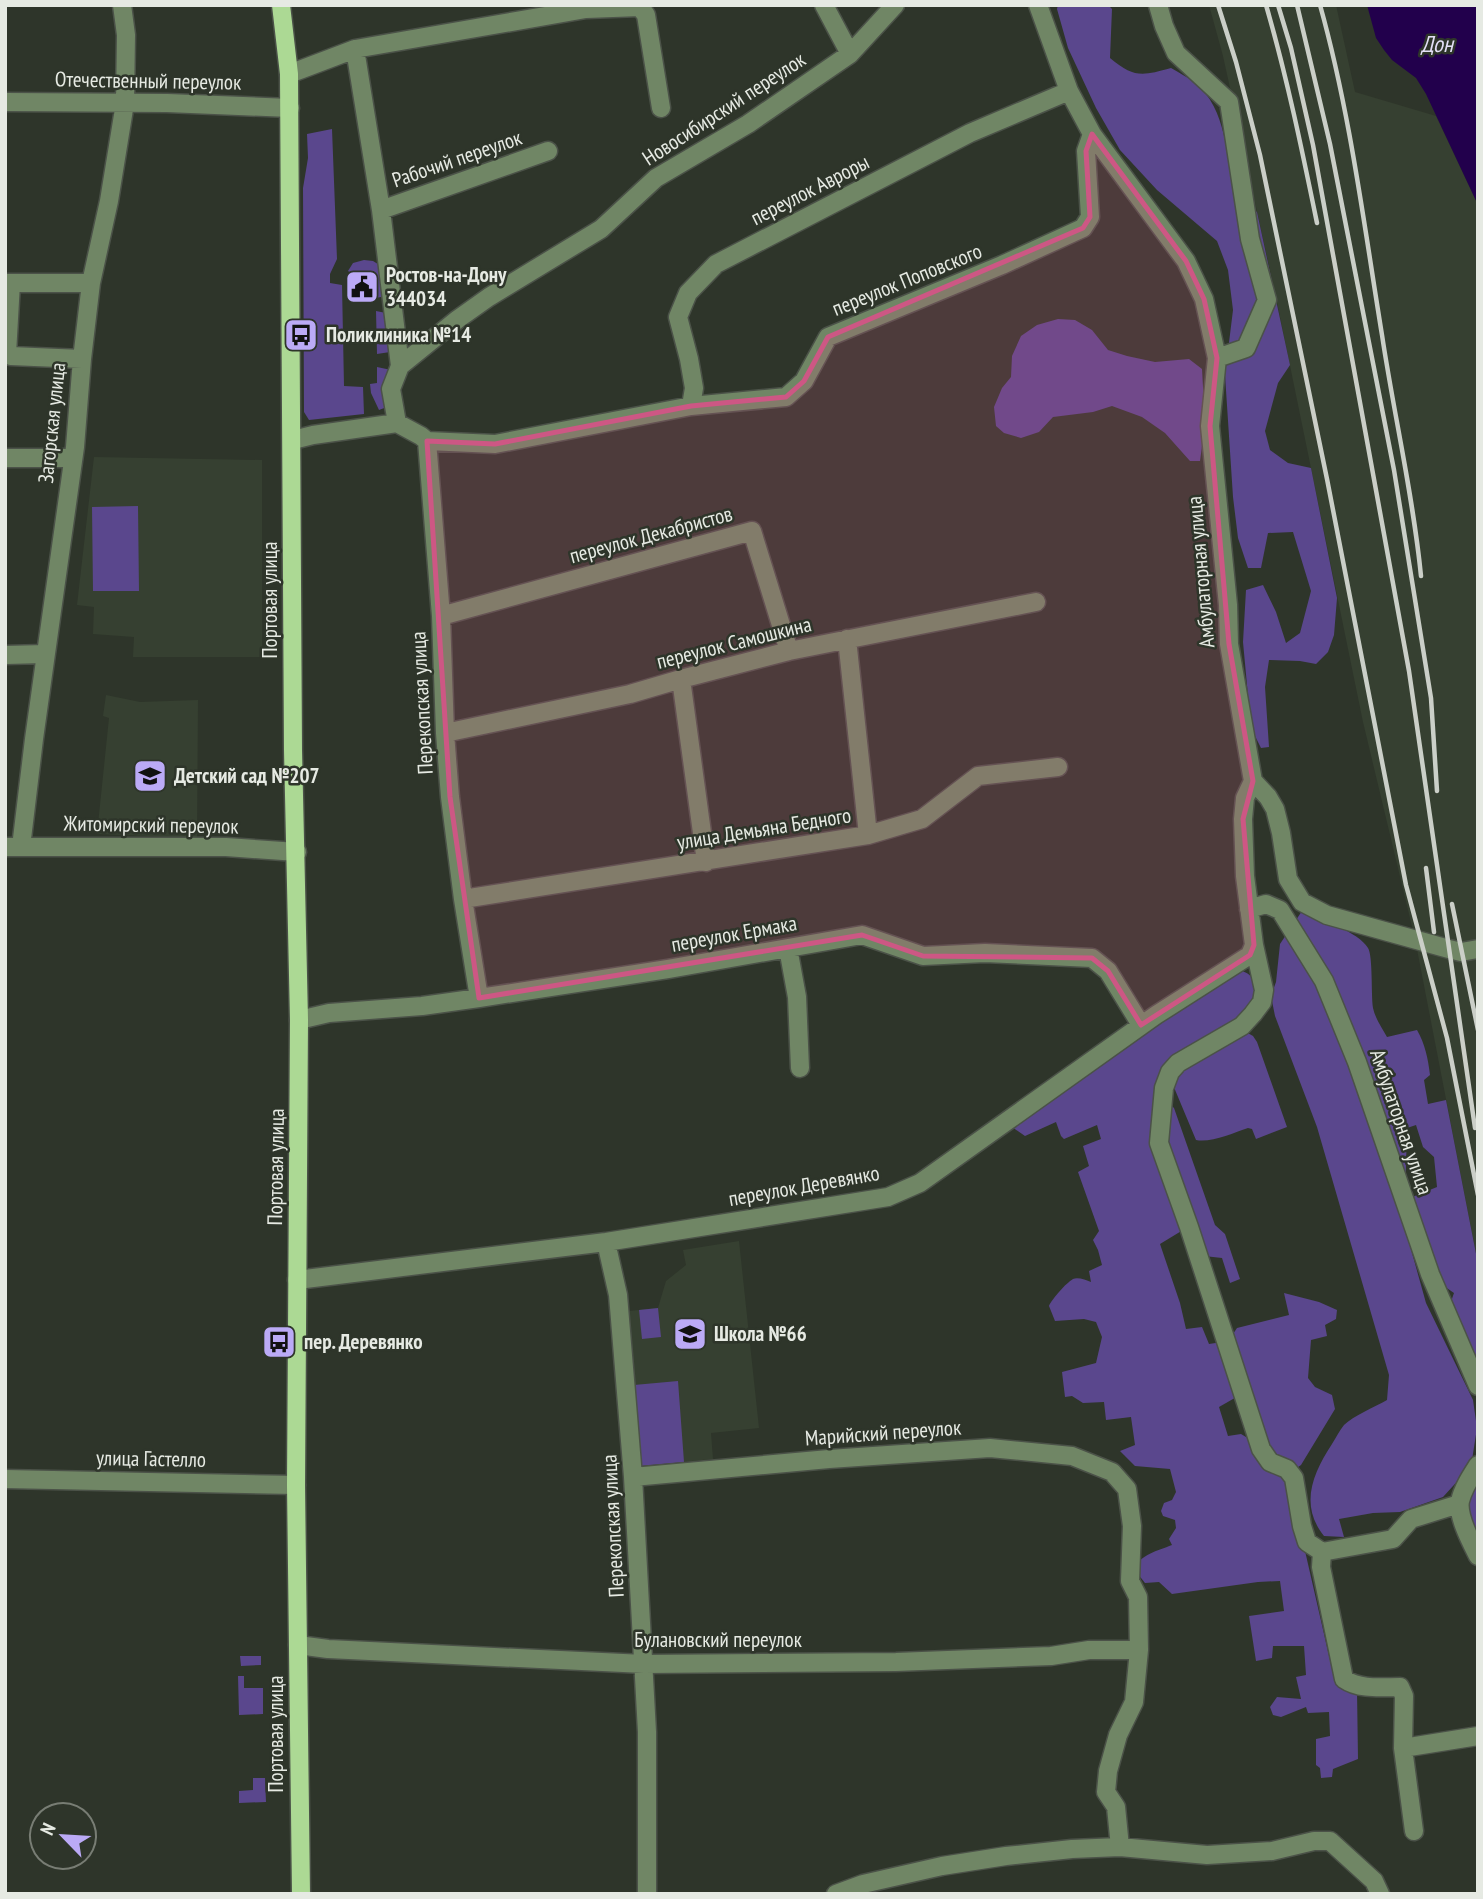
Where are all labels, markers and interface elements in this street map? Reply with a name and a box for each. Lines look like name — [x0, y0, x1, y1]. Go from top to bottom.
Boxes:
water label: Дон — [1420, 29, 1455, 58]
street label: Новосибирский переулок — [637, 46, 810, 171]
street label: Отечественный переулок — [55, 65, 241, 96]
street label: Рабочий переулок — [388, 124, 525, 193]
street label: переулок Авроры — [746, 148, 874, 231]
street label: переулок Поповского — [828, 237, 986, 322]
place label: Ростов-на-Дону 344034 — [386, 261, 507, 312]
public building icon: Ростов-на-Дону 344034 — [343, 268, 381, 306]
bus stop icon: Поликлиника №14 — [282, 316, 320, 354]
place label: Поликлиника №14 — [326, 321, 471, 348]
street label: Загорская улица — [32, 361, 71, 485]
street label: Амбулаторная улица — [1180, 495, 1221, 649]
street label: переулок Декабристов — [566, 500, 735, 569]
street label: Портовая улица — [256, 542, 283, 658]
street label: переулок Самошкина — [654, 610, 814, 675]
street label: Перекопская улица — [404, 631, 439, 775]
school or university icon: Детский сад №207 — [131, 757, 169, 795]
place label: Детский сад №207 — [174, 762, 320, 789]
street label: улица Демьяна Бедного — [675, 801, 853, 856]
street label: Житомирский переулок — [62, 809, 239, 840]
street label: переулок Ермака — [669, 909, 799, 958]
street label: Амбулаторная улица — [1364, 1046, 1439, 1198]
street label: Портовая улица — [261, 1108, 290, 1226]
street label: переулок Деревянко — [726, 1159, 882, 1212]
school or university icon: Школа №66 — [671, 1315, 709, 1353]
place label: Школа №66 — [714, 1320, 807, 1347]
bus stop icon: пер. Деревянко — [260, 1323, 298, 1361]
place label: пер. Деревянко — [304, 1328, 423, 1355]
street label: Марийский переулок — [804, 1414, 962, 1451]
street label: улица Гастелло — [96, 1444, 206, 1473]
street label: Перекопская улица — [595, 1454, 630, 1598]
street label: Булановский переулок — [634, 1626, 802, 1653]
street label: Портовая улица — [262, 1676, 289, 1792]
north arrow — [28, 1801, 98, 1871]
text: N — [35, 1819, 61, 1839]

